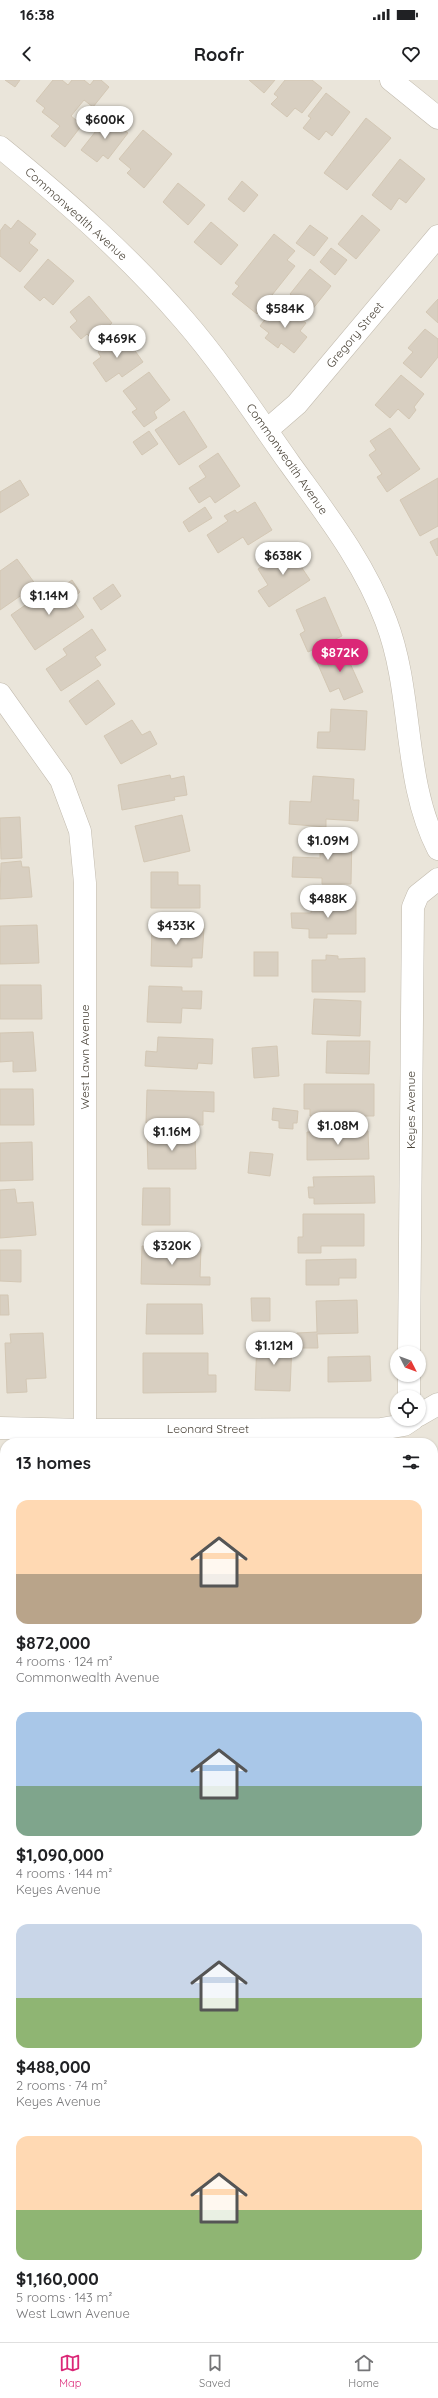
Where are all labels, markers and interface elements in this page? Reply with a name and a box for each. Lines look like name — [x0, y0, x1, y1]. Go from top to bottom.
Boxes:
text: 16:38 — [20, 5, 55, 24]
icon: back — [16, 43, 38, 65]
text: Roofr — [194, 43, 244, 66]
icon: heart — [400, 43, 422, 65]
pin: $600K — [77, 106, 133, 140]
text: $600K — [85, 111, 125, 127]
street label: Commonwealth Avenue — [22, 164, 131, 264]
pin: $584K — [257, 295, 313, 329]
street label: Gregory Street — [323, 299, 387, 371]
text: $584K — [266, 300, 304, 316]
pin: $469K — [89, 325, 145, 359]
text: $469K — [98, 330, 136, 346]
street label: Commonwealth Avenue — [243, 400, 332, 517]
pin: $638K — [255, 542, 311, 576]
text: $638K — [264, 547, 302, 563]
pin: $1.14M — [16, 582, 82, 616]
text: $1.14M — [30, 587, 68, 603]
pin: $872K — [312, 639, 368, 673]
text: $872K — [321, 644, 359, 660]
pin: $1.09M — [295, 827, 361, 861]
text: $1.09M — [307, 832, 349, 848]
pin: $488K — [300, 885, 356, 919]
text: $488K — [309, 890, 347, 906]
pin: $433K — [148, 912, 204, 946]
text: $433K — [157, 917, 195, 933]
street label: West Lawn Avenue — [77, 1004, 92, 1110]
street label: Keyes Avenue — [403, 1071, 418, 1149]
pin: $1.08M — [305, 1112, 371, 1146]
text: $1.08M — [317, 1117, 359, 1133]
pin: $1.16M — [139, 1118, 205, 1152]
text: $1.16M — [153, 1123, 191, 1139]
pin: $320K — [144, 1232, 200, 1266]
text: $320K — [153, 1237, 191, 1253]
pin: $1.12M — [241, 1332, 307, 1366]
text: $1.12M — [255, 1337, 293, 1353]
north arrow — [390, 1346, 426, 1382]
map controls — [390, 1346, 426, 1426]
button: locate — [390, 1390, 426, 1426]
street label: Leonard Street — [167, 1421, 249, 1436]
icon: filters — [400, 1451, 422, 1473]
text: 13 homes — [16, 1452, 91, 1473]
icon: home — [183, 1526, 255, 1598]
text: $872,000 — [16, 1632, 90, 1653]
text: 4 rooms · 124 m² — [16, 1653, 113, 1669]
text: Commonwealth Avenue — [16, 1669, 159, 1685]
icon: home — [183, 1738, 255, 1810]
text: $1,090,000 — [16, 1844, 104, 1865]
text: 4 rooms · 144 m² — [16, 1865, 112, 1881]
text: Keyes Avenue — [16, 1881, 101, 1897]
icon: home — [183, 1950, 255, 2022]
text: $488,000 — [16, 2056, 91, 2077]
text: 2 rooms · 74 m² — [16, 2077, 107, 2093]
text: Keyes Avenue — [16, 2093, 101, 2109]
icon: home — [183, 2162, 255, 2234]
text: $1,160,000 — [16, 2268, 99, 2289]
text: 5 rooms · 143 m² — [16, 2289, 112, 2305]
text: West Lawn Avenue — [16, 2305, 130, 2321]
tab: Map — [59, 2352, 81, 2390]
tab: Saved — [199, 2352, 230, 2390]
tab: Home — [348, 2352, 379, 2390]

